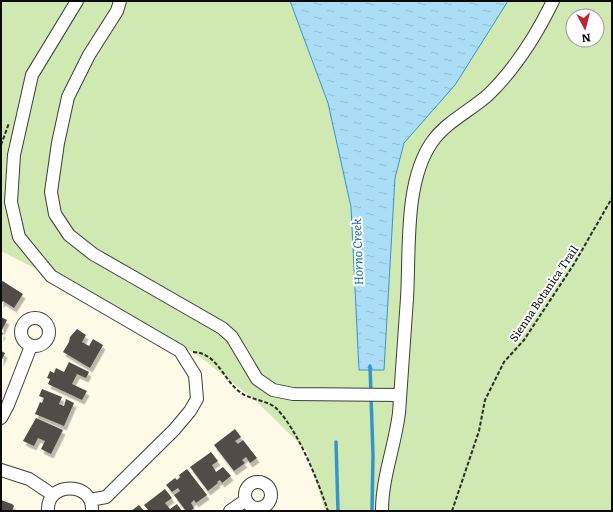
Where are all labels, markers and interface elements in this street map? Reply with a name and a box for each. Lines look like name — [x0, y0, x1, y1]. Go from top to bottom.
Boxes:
north arrow — [565, 8, 605, 48]
text: N — [581, 30, 592, 47]
water label: Horno Creek — [347, 218, 367, 286]
street label: Sienna Botanica Trail — [505, 241, 581, 344]

